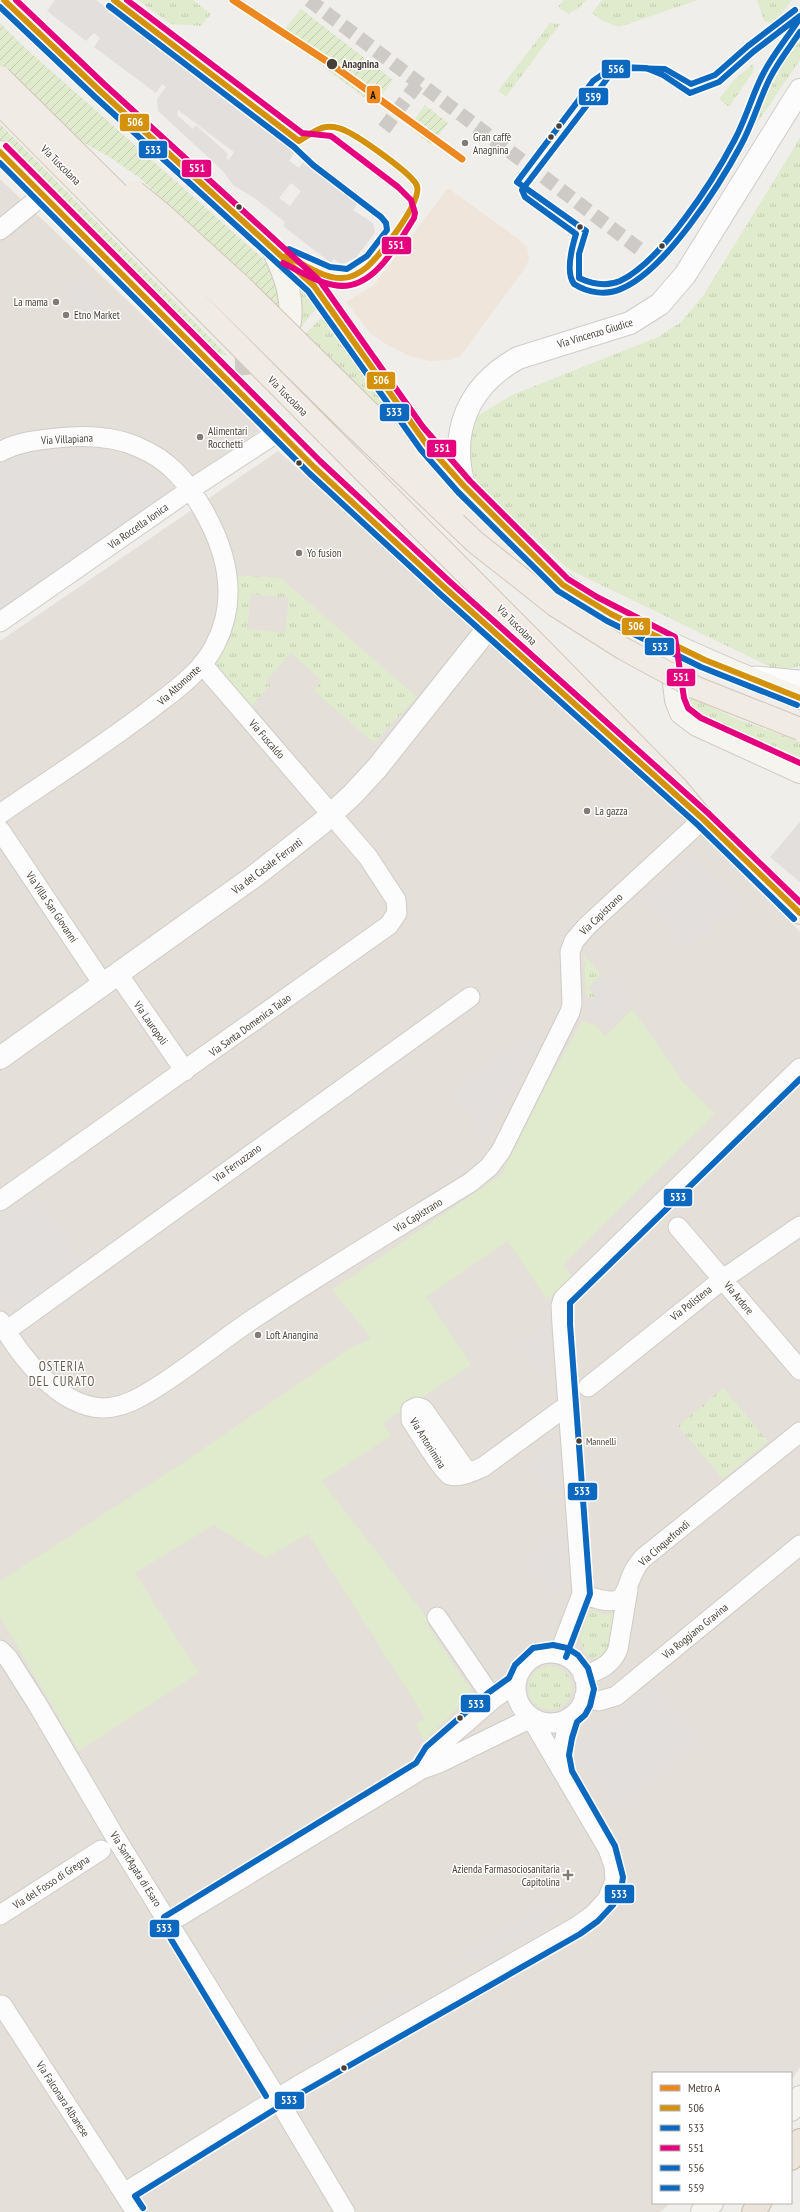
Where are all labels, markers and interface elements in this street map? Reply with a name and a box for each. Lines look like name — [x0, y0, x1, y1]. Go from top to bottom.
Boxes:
marker: Anagnina — [325, 57, 339, 71]
place label: Anagnina — [341, 57, 379, 71]
line badge: 556 — [601, 59, 631, 79]
text: 556 — [608, 62, 624, 76]
line badge: A — [366, 85, 381, 104]
line badge: 559 — [578, 87, 609, 106]
text: A — [369, 88, 376, 102]
text: 559 — [585, 90, 601, 104]
line badge: 506 — [119, 113, 150, 132]
text: 506 — [127, 115, 143, 129]
unlabelled marker — [554, 121, 564, 131]
place label: Gran caffè Anagnina — [473, 130, 512, 157]
unlabelled marker — [546, 132, 556, 142]
marker: Gran caffè Anagnina — [460, 138, 470, 148]
line badge: 533 — [138, 140, 168, 159]
street label: Via Tuscolana — [37, 141, 84, 188]
text: 533 — [145, 143, 161, 157]
line badge: 551 — [181, 159, 212, 178]
text: 551 — [189, 161, 205, 175]
unlabelled marker — [234, 202, 244, 212]
unlabelled marker — [575, 222, 585, 232]
line badge: 551 — [381, 236, 412, 255]
text: 551 — [388, 238, 404, 252]
unlabelled marker — [657, 241, 667, 251]
place label: La mama — [14, 295, 48, 309]
marker: La mama — [51, 297, 61, 307]
place label: Etno Market — [74, 308, 120, 322]
marker: Etno Market — [61, 310, 71, 320]
street label: Via Vincenzo Giudice — [555, 315, 635, 351]
line badge: 506 — [366, 371, 396, 390]
street label: Via Tuscolana — [264, 372, 311, 419]
text: 506 — [373, 373, 389, 387]
line badge: 533 — [379, 403, 410, 422]
text: 533 — [386, 405, 402, 419]
place label: Alimentari Rocchetti — [208, 424, 248, 451]
street label: Via Villapiana — [40, 431, 93, 447]
marker: Alimentari Rocchetti — [195, 432, 205, 442]
line badge: 551 — [426, 439, 457, 458]
text: 551 — [434, 441, 450, 455]
unlabelled marker — [294, 458, 304, 468]
street label: Via Roccella Ionica — [104, 500, 171, 553]
place label: Yo fusion — [307, 546, 342, 560]
marker: Yo fusion — [294, 548, 304, 558]
street label: Via Tuscolana — [493, 601, 540, 648]
line badge: 506 — [621, 617, 651, 636]
text: 506 — [628, 619, 644, 633]
line badge: 533 — [644, 637, 675, 656]
text: 533 — [652, 640, 668, 654]
street label: Via Altomonte — [154, 662, 204, 709]
line badge: 551 — [666, 668, 696, 687]
text: 551 — [673, 670, 689, 684]
street label: Via Fuscaldo — [245, 716, 288, 762]
place label: La gazza — [595, 804, 628, 818]
marker: La gazza — [582, 806, 592, 816]
street label: Via del Casale Ferranti — [228, 835, 305, 898]
street label: Via Villa San Giovanni — [23, 868, 81, 945]
street label: Via Capistrano — [576, 890, 626, 939]
street label: Via Santa Domenica Talao — [206, 990, 294, 1060]
street label: Via Lauropoli — [130, 998, 171, 1048]
street label: Via Ferruzzano — [209, 1141, 264, 1186]
line badge: 533 — [663, 1188, 693, 1207]
text: 533 — [670, 1190, 686, 1204]
street label: Via Capistrano — [390, 1195, 445, 1236]
street label: Via Ardore — [720, 1278, 757, 1318]
street label: Via Polistena — [667, 1282, 715, 1324]
place label: Loft Anangina — [266, 1328, 318, 1342]
marker: Loft Anangina — [253, 1330, 263, 1340]
district label: OSTERIA DEL CURATO — [29, 1358, 95, 1390]
street label: Via Antonimina — [406, 1414, 449, 1471]
place label: Mannelli — [586, 1435, 616, 1448]
marker: Mannelli — [574, 1436, 584, 1446]
line badge: 533 — [567, 1482, 598, 1501]
text: 533 — [574, 1484, 590, 1498]
street label: Via Cinquefrondi — [635, 1517, 692, 1570]
street label: Via Roggiano Gravina — [658, 1600, 731, 1662]
line badge: 533 — [460, 1694, 491, 1713]
text: 533 — [468, 1697, 484, 1711]
unlabelled marker — [455, 1713, 465, 1723]
street label: Via Sant'Agata di Esaro — [107, 1828, 165, 1909]
street label: Via del Fosso di Gregna — [9, 1852, 92, 1913]
place label: Azienda Farmasociosanitaria Capitolina — [452, 1862, 560, 1889]
marker: Azienda Farmasociosanitaria Capitolina — [563, 1870, 573, 1880]
line badge: 533 — [604, 1884, 635, 1904]
text: 533 — [611, 1887, 627, 1901]
line badge: 533 — [149, 1919, 180, 1938]
text: 533 — [156, 1921, 172, 1935]
street label: Via Falconara Albanese — [33, 2058, 93, 2140]
unlabelled marker — [339, 2063, 349, 2073]
legend — [652, 2072, 792, 2204]
text: Metro A — [688, 2080, 721, 2095]
line badge: 533 — [274, 2091, 305, 2110]
text: 533 — [281, 2093, 297, 2107]
text: 506 — [688, 2100, 704, 2115]
text: 533 — [688, 2120, 704, 2135]
text: 551 — [688, 2140, 704, 2155]
text: 556 — [688, 2160, 704, 2175]
text: 559 — [688, 2180, 704, 2195]

